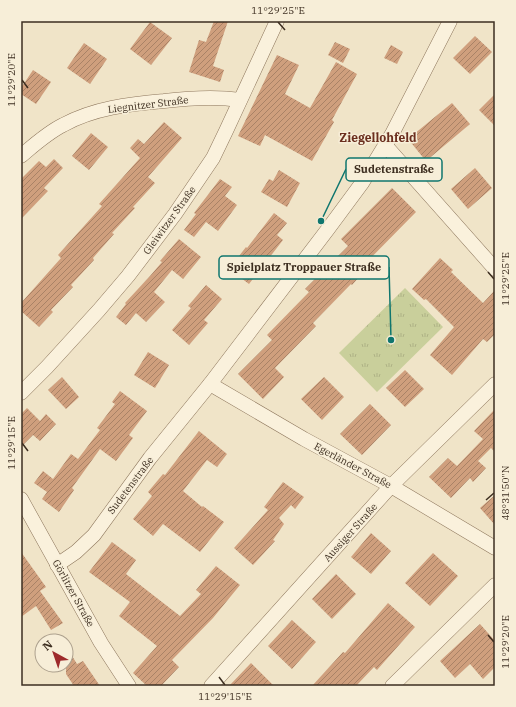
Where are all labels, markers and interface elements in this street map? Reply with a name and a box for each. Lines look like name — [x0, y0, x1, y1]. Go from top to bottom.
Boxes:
text: 11°29'25"E — [251, 4, 305, 17]
text: 11°29'20"E — [5, 53, 18, 107]
street label: Liegnitzer Straße — [107, 93, 189, 116]
district label: Ziegellohfeld — [339, 130, 417, 145]
callout: Sudetenstraße — [346, 158, 442, 181]
text: Sudetenstraße — [354, 162, 434, 176]
street label: Gleiwitzer Straße — [140, 184, 199, 257]
text: 11°29'25"E — [499, 252, 512, 306]
callout: Spielplatz Troppauer Straße — [219, 256, 389, 279]
text: Spielplatz Troppauer Straße — [227, 260, 381, 274]
text: 11°29'15"E — [5, 416, 18, 470]
street label: Egerländer Straße — [312, 440, 394, 491]
street label: Sudetenstraße — [105, 454, 156, 517]
text: 48°31'50"N — [499, 465, 512, 521]
street label: Aussiger Straße — [321, 500, 380, 564]
street label: Görlitzer Straße — [50, 557, 97, 629]
text: 11°29'20"E — [499, 615, 512, 669]
north arrow — [34, 633, 74, 673]
text: N — [40, 637, 56, 653]
text: 11°29'15"E — [198, 690, 252, 703]

